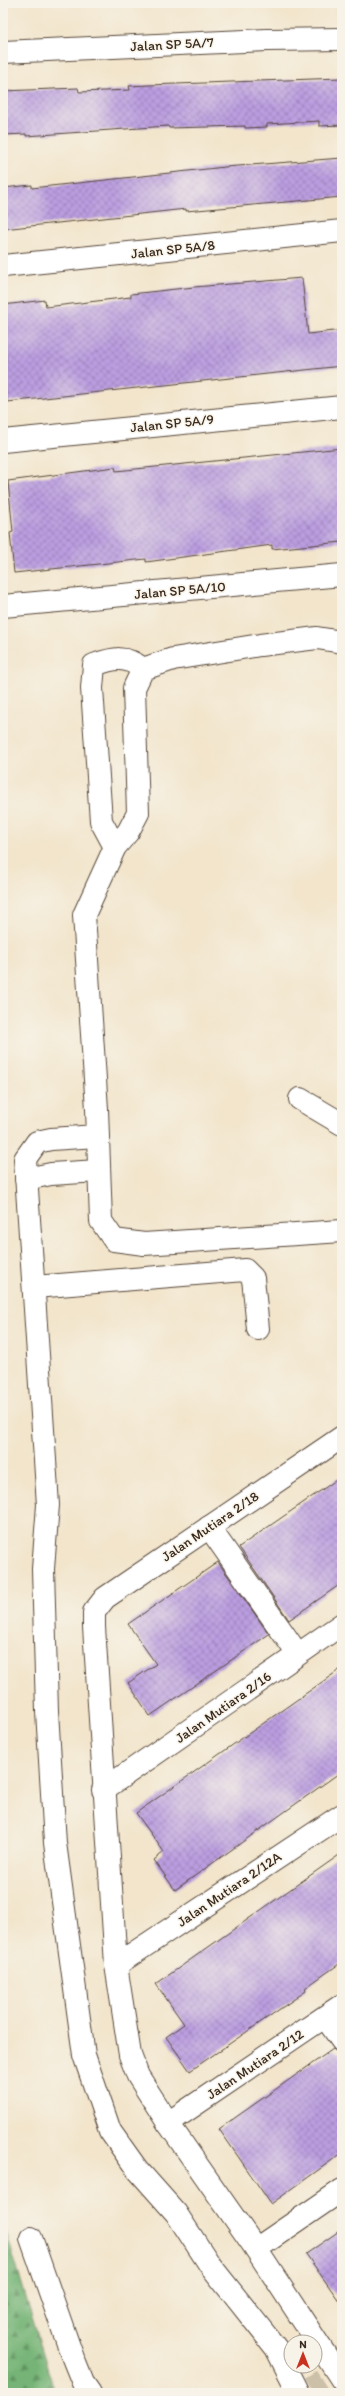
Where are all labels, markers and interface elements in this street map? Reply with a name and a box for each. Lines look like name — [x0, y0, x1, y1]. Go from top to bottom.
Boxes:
street label: Jalan SP 5A/7 — [130, 34, 214, 55]
street label: Jalan SP 5A/8 — [130, 237, 216, 262]
street label: Jalan SP 5A/9 — [129, 411, 215, 436]
street label: Jalan SP 5A/10 — [134, 578, 227, 603]
street label: Jalan Mutiara 2/18 — [158, 1487, 262, 1565]
street label: Jalan Mutiara 2/16 — [172, 1668, 275, 1747]
street label: Jalan Mutiara 2/12A — [174, 1848, 285, 1931]
street label: Jalan Mutiara 2/12 — [204, 2025, 307, 2103]
north arrow — [283, 2334, 323, 2374]
text: N — [299, 2338, 307, 2351]

